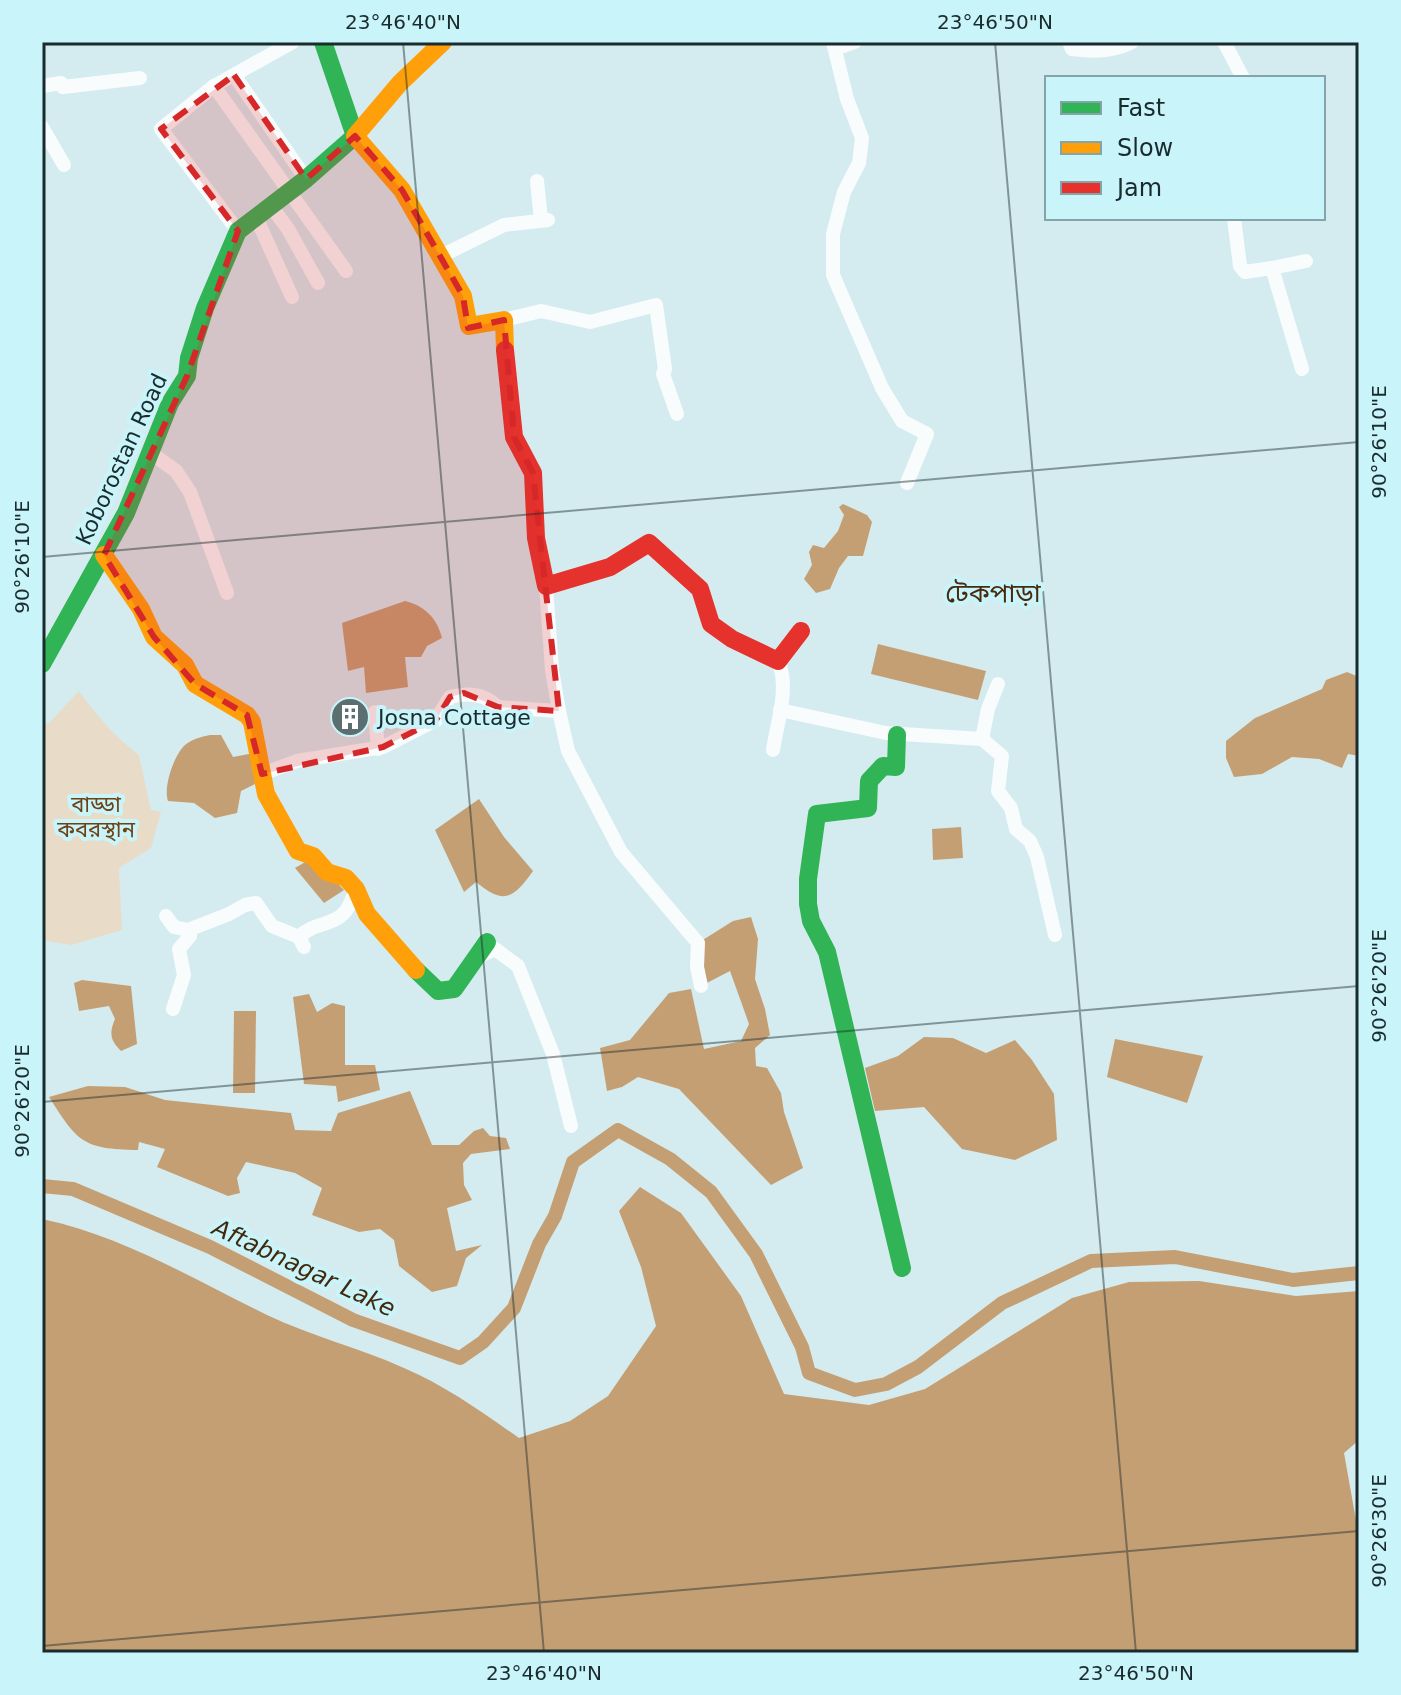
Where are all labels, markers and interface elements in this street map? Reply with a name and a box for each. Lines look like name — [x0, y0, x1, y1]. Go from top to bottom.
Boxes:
text: 23°46'40"N — [345, 10, 461, 34]
text: 23°46'50"N — [937, 10, 1053, 34]
legend — [1045, 76, 1325, 220]
text: Fast — [1117, 94, 1165, 122]
text: Slow — [1117, 134, 1173, 162]
text: Jam — [1115, 174, 1162, 202]
street label: Koborostan Road — [71, 370, 172, 549]
text: 90°26'10"E — [1367, 385, 1391, 499]
text: 90°26'10"E — [10, 500, 34, 614]
district label: টেকপাড়া — [945, 578, 1042, 608]
building icon: Josna Cottage — [329, 696, 371, 738]
place label: Josna Cottage — [376, 705, 531, 730]
park label: বাড্ডা কবরস্থান — [56, 792, 136, 842]
text: 90°26'20"E — [1367, 929, 1391, 1043]
text: 90°26'20"E — [10, 1044, 34, 1158]
water label: Aftabnagar Lake — [206, 1213, 400, 1323]
text: 90°26'30"E — [1367, 1474, 1391, 1588]
text: 23°46'40"N — [486, 1661, 602, 1685]
text: 23°46'50"N — [1078, 1661, 1194, 1685]

